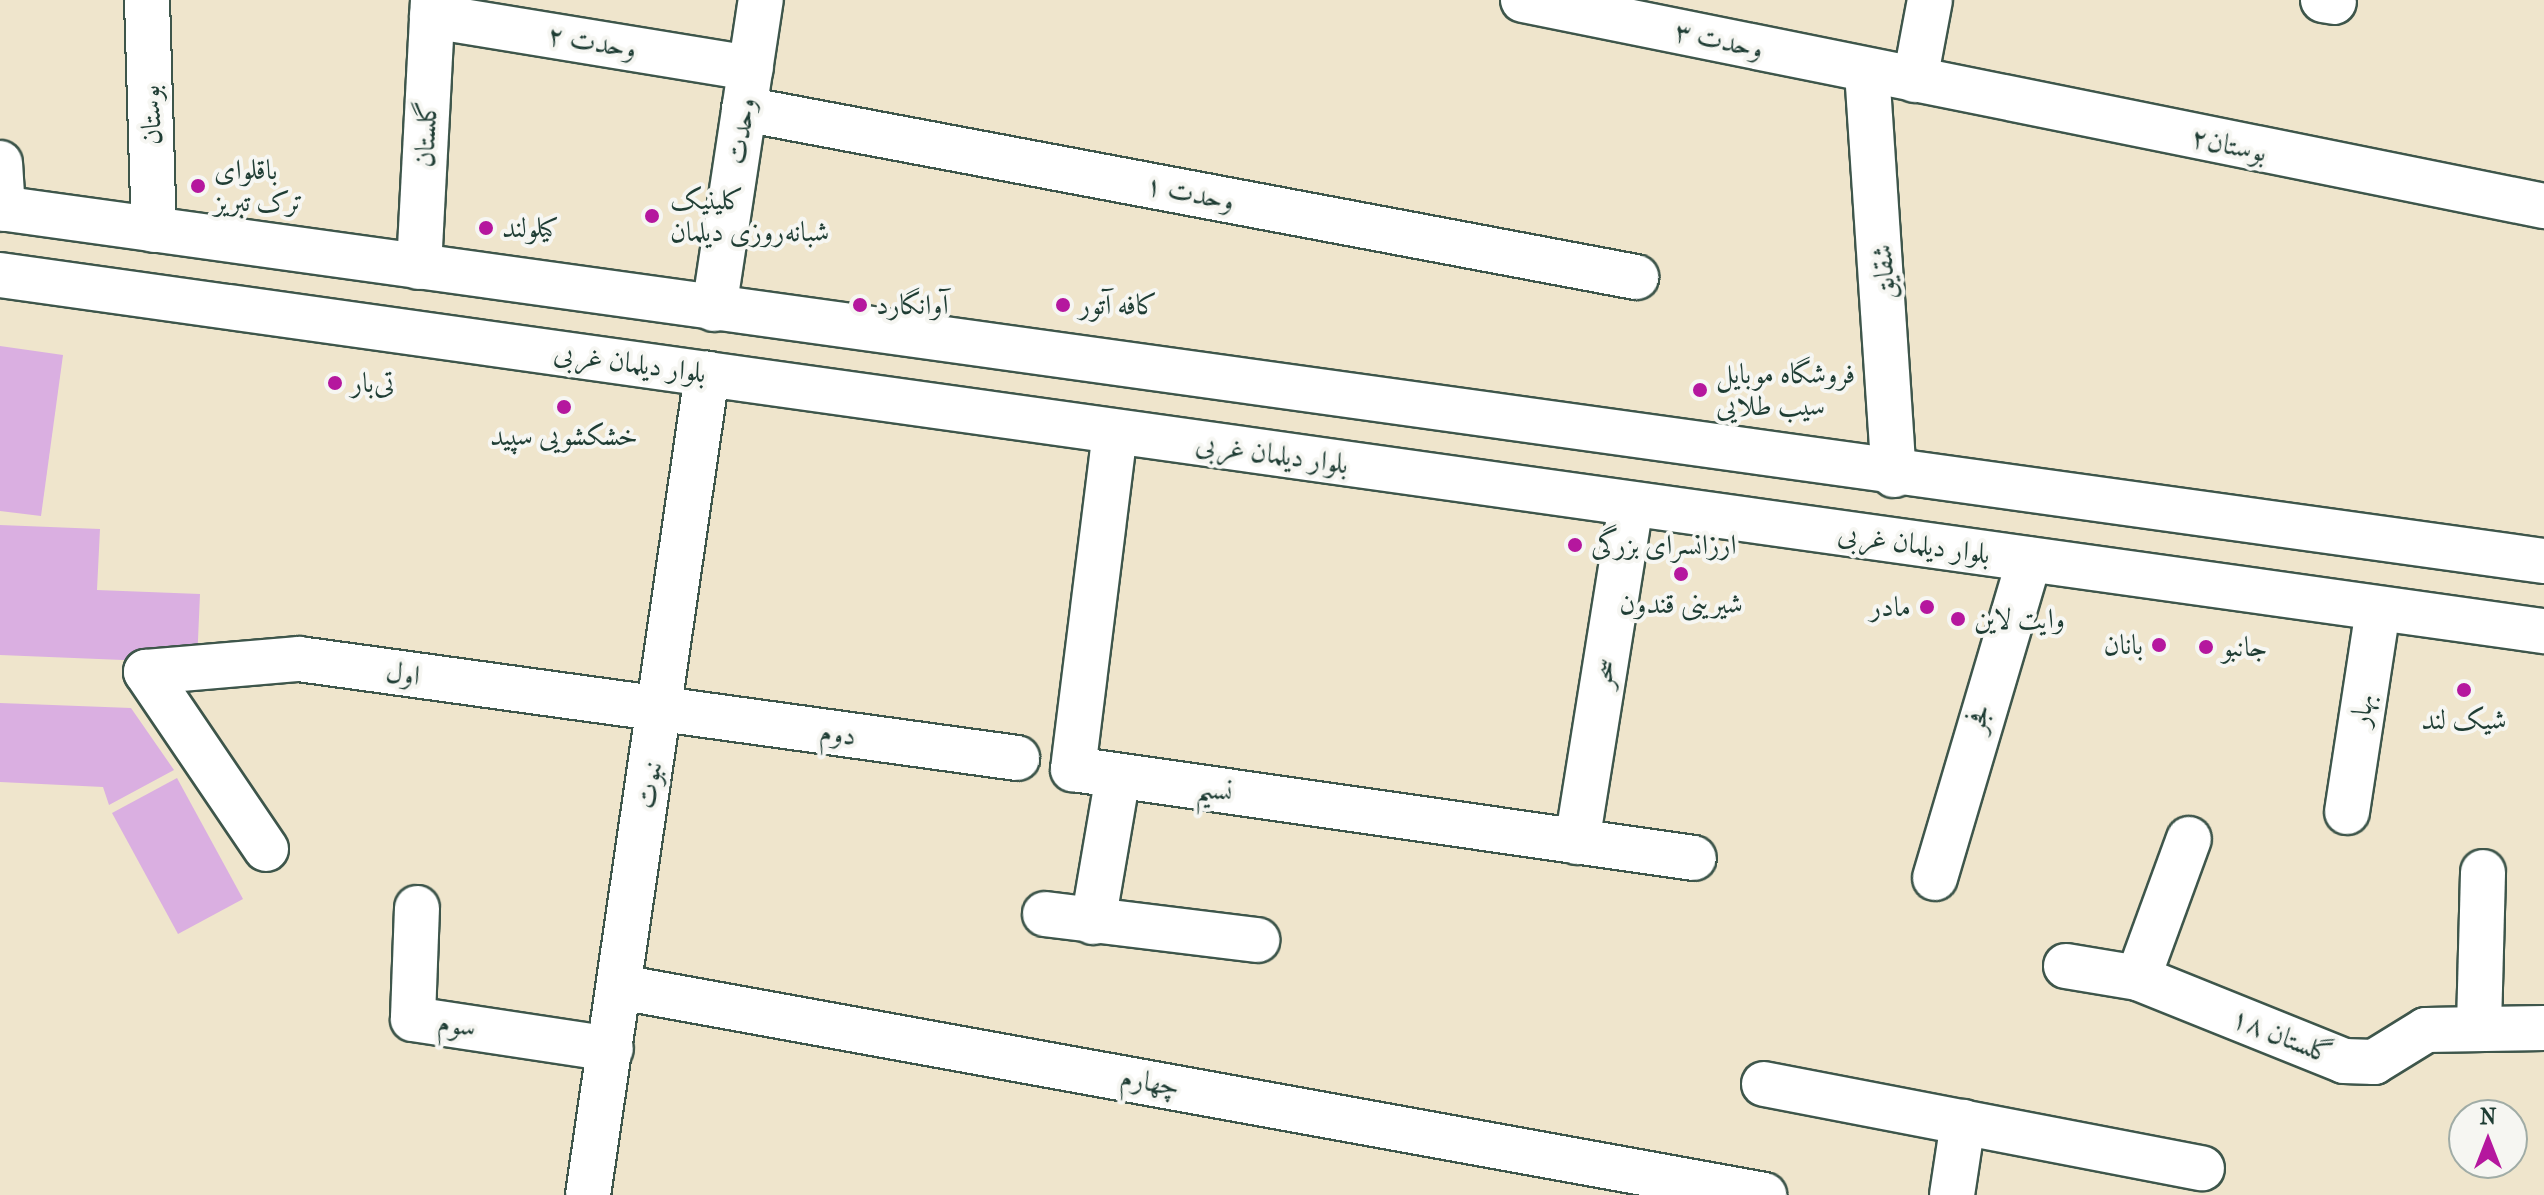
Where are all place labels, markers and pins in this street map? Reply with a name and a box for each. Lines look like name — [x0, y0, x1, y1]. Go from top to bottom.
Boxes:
place label: باقلوای ترک تبریز — [214, 153, 303, 219]
marker: باقلوای ترک تبریز — [189, 177, 207, 195]
place label: کلینیک شبانه‌روزی دیلمان — [670, 183, 829, 249]
marker: کلینیک شبانه‌روزی دیلمان — [641, 205, 663, 227]
place label: کیلولند — [502, 211, 559, 245]
marker: کیلولند — [477, 219, 495, 237]
place label: آوانگارد — [876, 288, 948, 322]
place label: کافه آتور — [1079, 288, 1158, 322]
marker: آوانگارد — [851, 296, 869, 314]
marker: کافه آتور — [1054, 296, 1072, 314]
place label: فروشگاه موبایل سیب طلایی — [1716, 357, 1855, 423]
place label: تی‌بار — [351, 366, 394, 400]
marker: تی‌بار — [326, 374, 344, 392]
marker: فروشگاه موبایل سیب طلایی — [1691, 381, 1709, 399]
marker: خشکشویی سپید — [555, 398, 573, 416]
place label: خشکشویی سپید — [490, 419, 638, 453]
place label: ارزانسرای بزرگی — [1591, 528, 1737, 562]
marker: ارزانسرای بزرگی — [1566, 536, 1584, 554]
marker: شیرینی قندون — [1672, 565, 1690, 583]
place label: شیرینی قندون — [1619, 587, 1743, 621]
place label: مادر — [1870, 590, 1911, 624]
marker: مادر — [1918, 598, 1936, 616]
place label: وایت لاین — [1974, 602, 2065, 636]
marker: وایت لاین — [1949, 610, 1967, 628]
place label: بانان — [2104, 628, 2143, 662]
place label: جانبو — [2222, 630, 2267, 664]
marker: بانان — [2150, 636, 2168, 654]
marker: جانبو — [2197, 638, 2215, 656]
marker: شیک لند — [2455, 681, 2473, 699]
place label: شیک لند — [2421, 703, 2507, 737]

